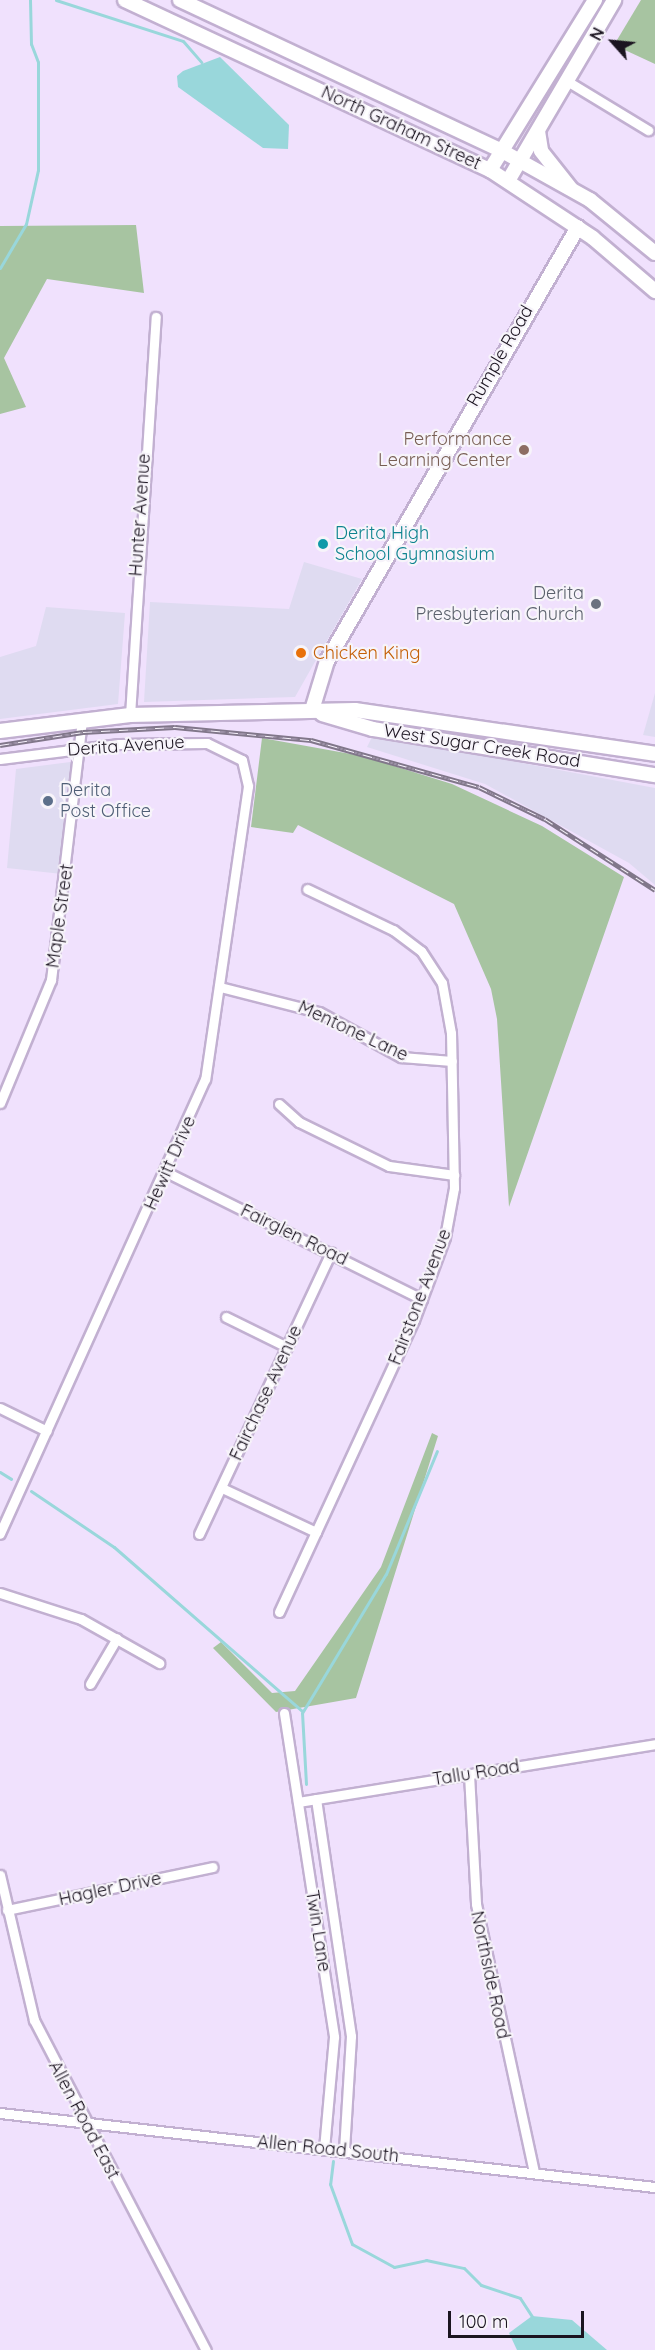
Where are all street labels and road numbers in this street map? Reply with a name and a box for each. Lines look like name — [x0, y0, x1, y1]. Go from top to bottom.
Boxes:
street label: North Graham Street — [318, 81, 484, 175]
street label: Rumple Road — [462, 302, 538, 410]
street label: Hunter Avenue — [125, 453, 155, 577]
street label: West Sugar Creek Road — [382, 720, 582, 772]
street label: Derita Avenue — [67, 731, 185, 761]
street label: Maple Street — [42, 863, 78, 969]
street label: Mentone Lane — [295, 996, 411, 1066]
street label: Hewitt Drive — [140, 1112, 200, 1214]
street label: Fairglen Road — [237, 1200, 351, 1270]
street label: Fairstone Avenue — [384, 1226, 456, 1368]
street label: Fairchase Avenue — [225, 1322, 307, 1464]
street label: Tallu Road — [431, 1755, 521, 1791]
street label: Hagler Drive — [57, 1868, 163, 1910]
street label: Twin Lane — [301, 1889, 335, 1973]
street label: Northside Road — [466, 1909, 514, 2041]
street label: Allen Road East — [44, 2057, 124, 2183]
street label: Allen Road South — [256, 2131, 400, 2167]

